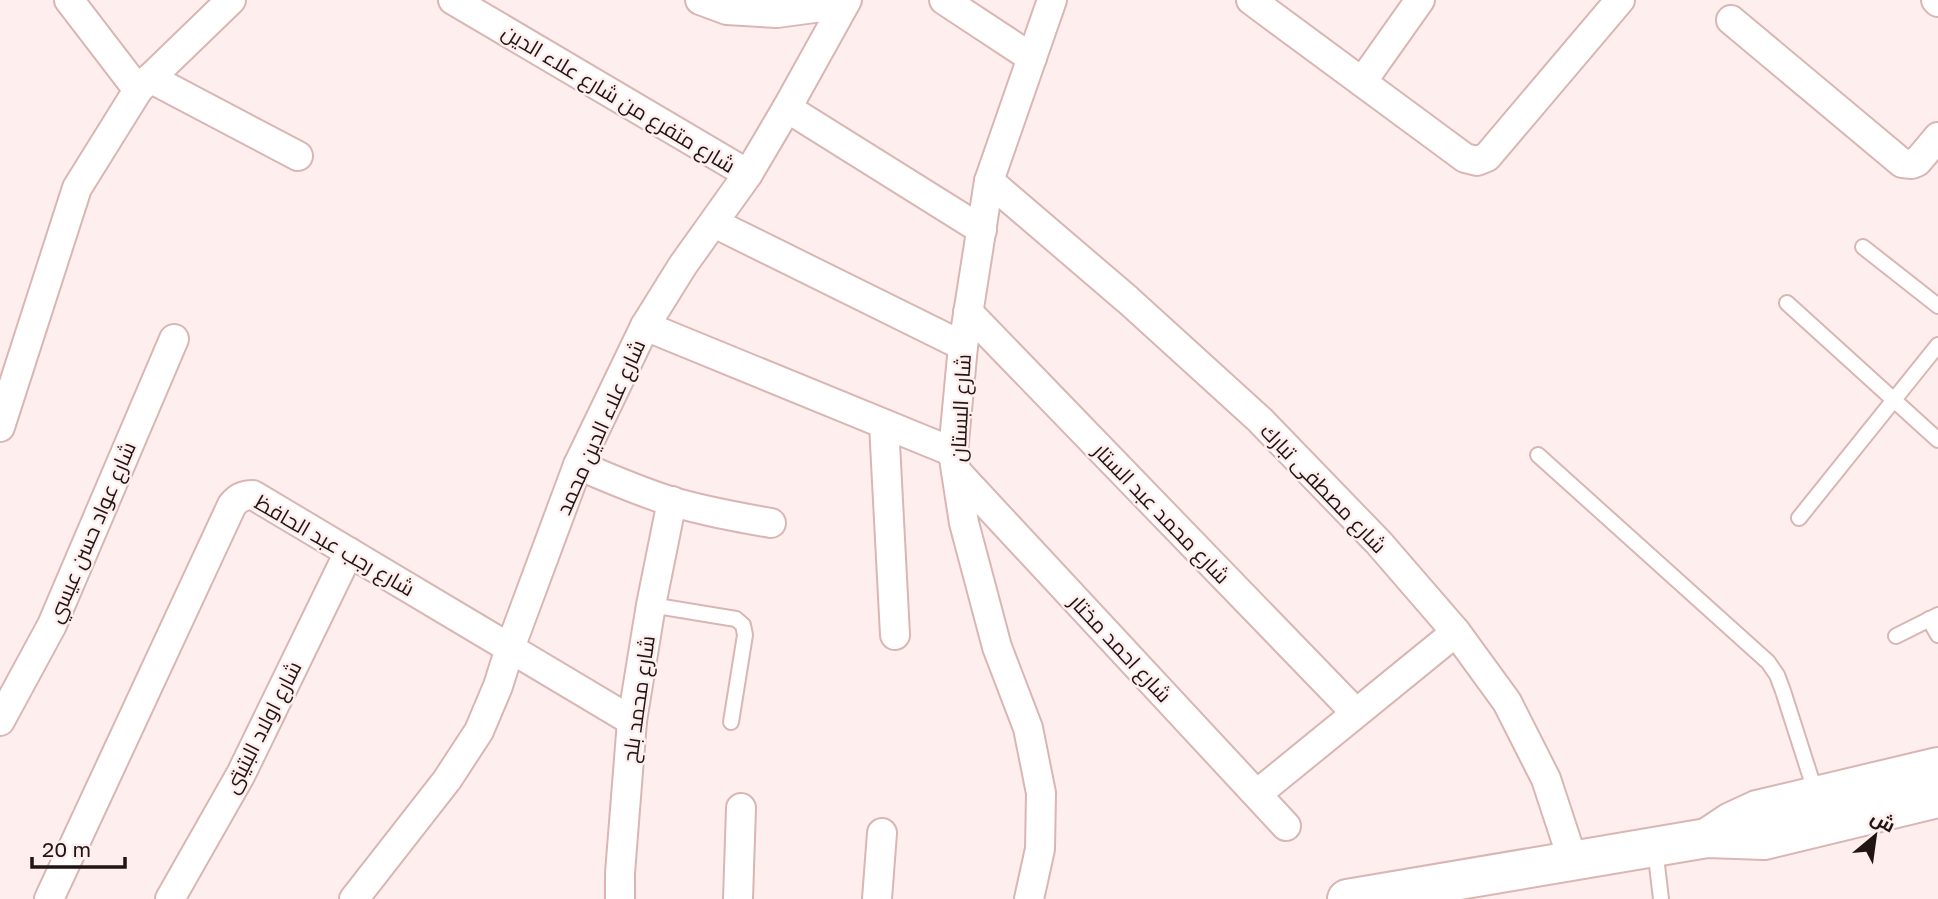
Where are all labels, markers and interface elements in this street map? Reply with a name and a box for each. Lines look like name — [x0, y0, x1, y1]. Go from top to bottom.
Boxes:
street label: شارع متفرع من شارع علاء الدين — [497, 18, 740, 180]
street label: شارع علاء الدين محمد — [550, 335, 652, 519]
street label: شارع البستان — [944, 353, 978, 463]
street label: شارع مصطفى تبارك — [1254, 418, 1392, 560]
street label: شارع محمد عبد الستار — [1086, 437, 1236, 590]
street label: شارع عواد حسن عيسي — [41, 438, 144, 628]
street label: شارع رجب عبد الحافظ — [249, 489, 420, 603]
street label: شارع احمد مختار — [1062, 588, 1178, 709]
street label: شارع محمد بلح — [616, 634, 662, 764]
street label: شارع اولاد البتيتى — [217, 656, 308, 799]
north arrow — [1840, 801, 1910, 871]
text: ش — [1867, 805, 1900, 838]
scale bar — [32, 825, 124, 869]
text: 20 m — [42, 836, 91, 862]

